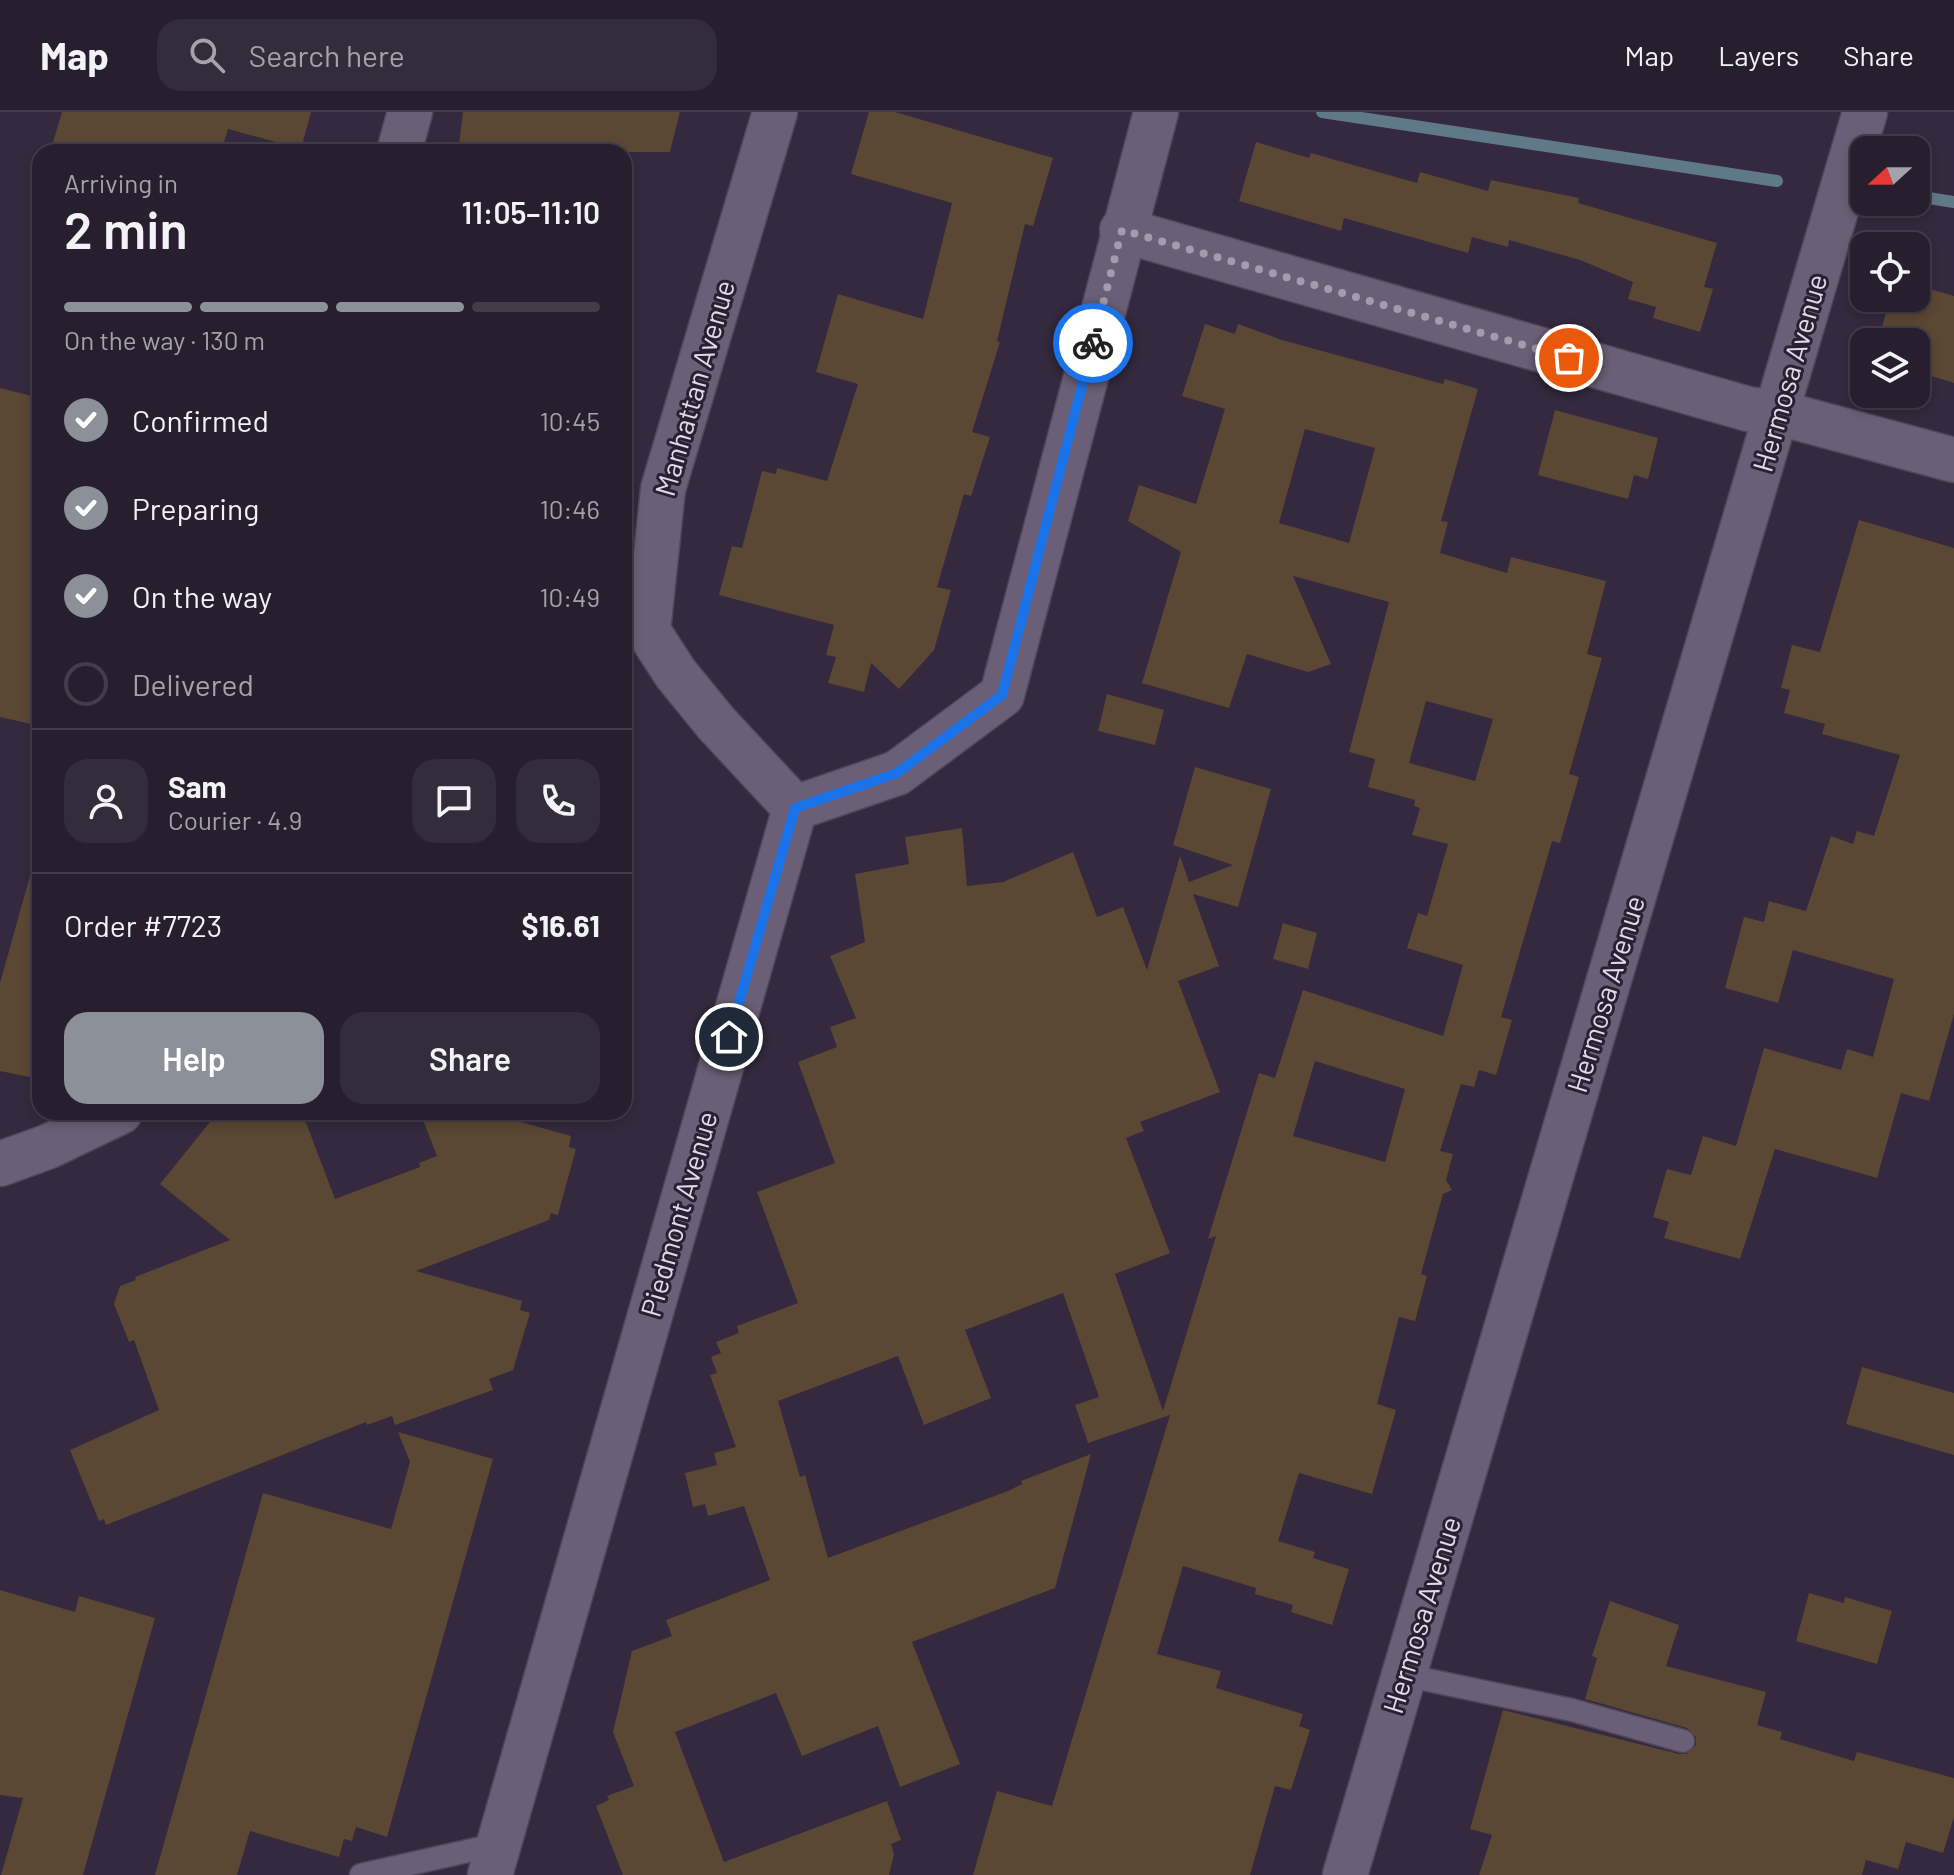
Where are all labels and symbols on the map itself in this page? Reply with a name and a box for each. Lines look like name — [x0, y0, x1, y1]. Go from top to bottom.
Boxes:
north arrow — [1850, 136, 1930, 216]
street label: Hermosa Avenue — [1745, 270, 1833, 475]
street label: Manhattan Avenue — [647, 276, 741, 500]
courier — [1053, 303, 1133, 383]
pin — [1535, 324, 1603, 392]
street label: Hermosa Avenue — [1559, 891, 1651, 1096]
pin — [695, 1003, 763, 1071]
street label: Piedmont Avenue — [632, 1107, 724, 1320]
street label: Hermosa Avenue — [1375, 1512, 1467, 1717]

